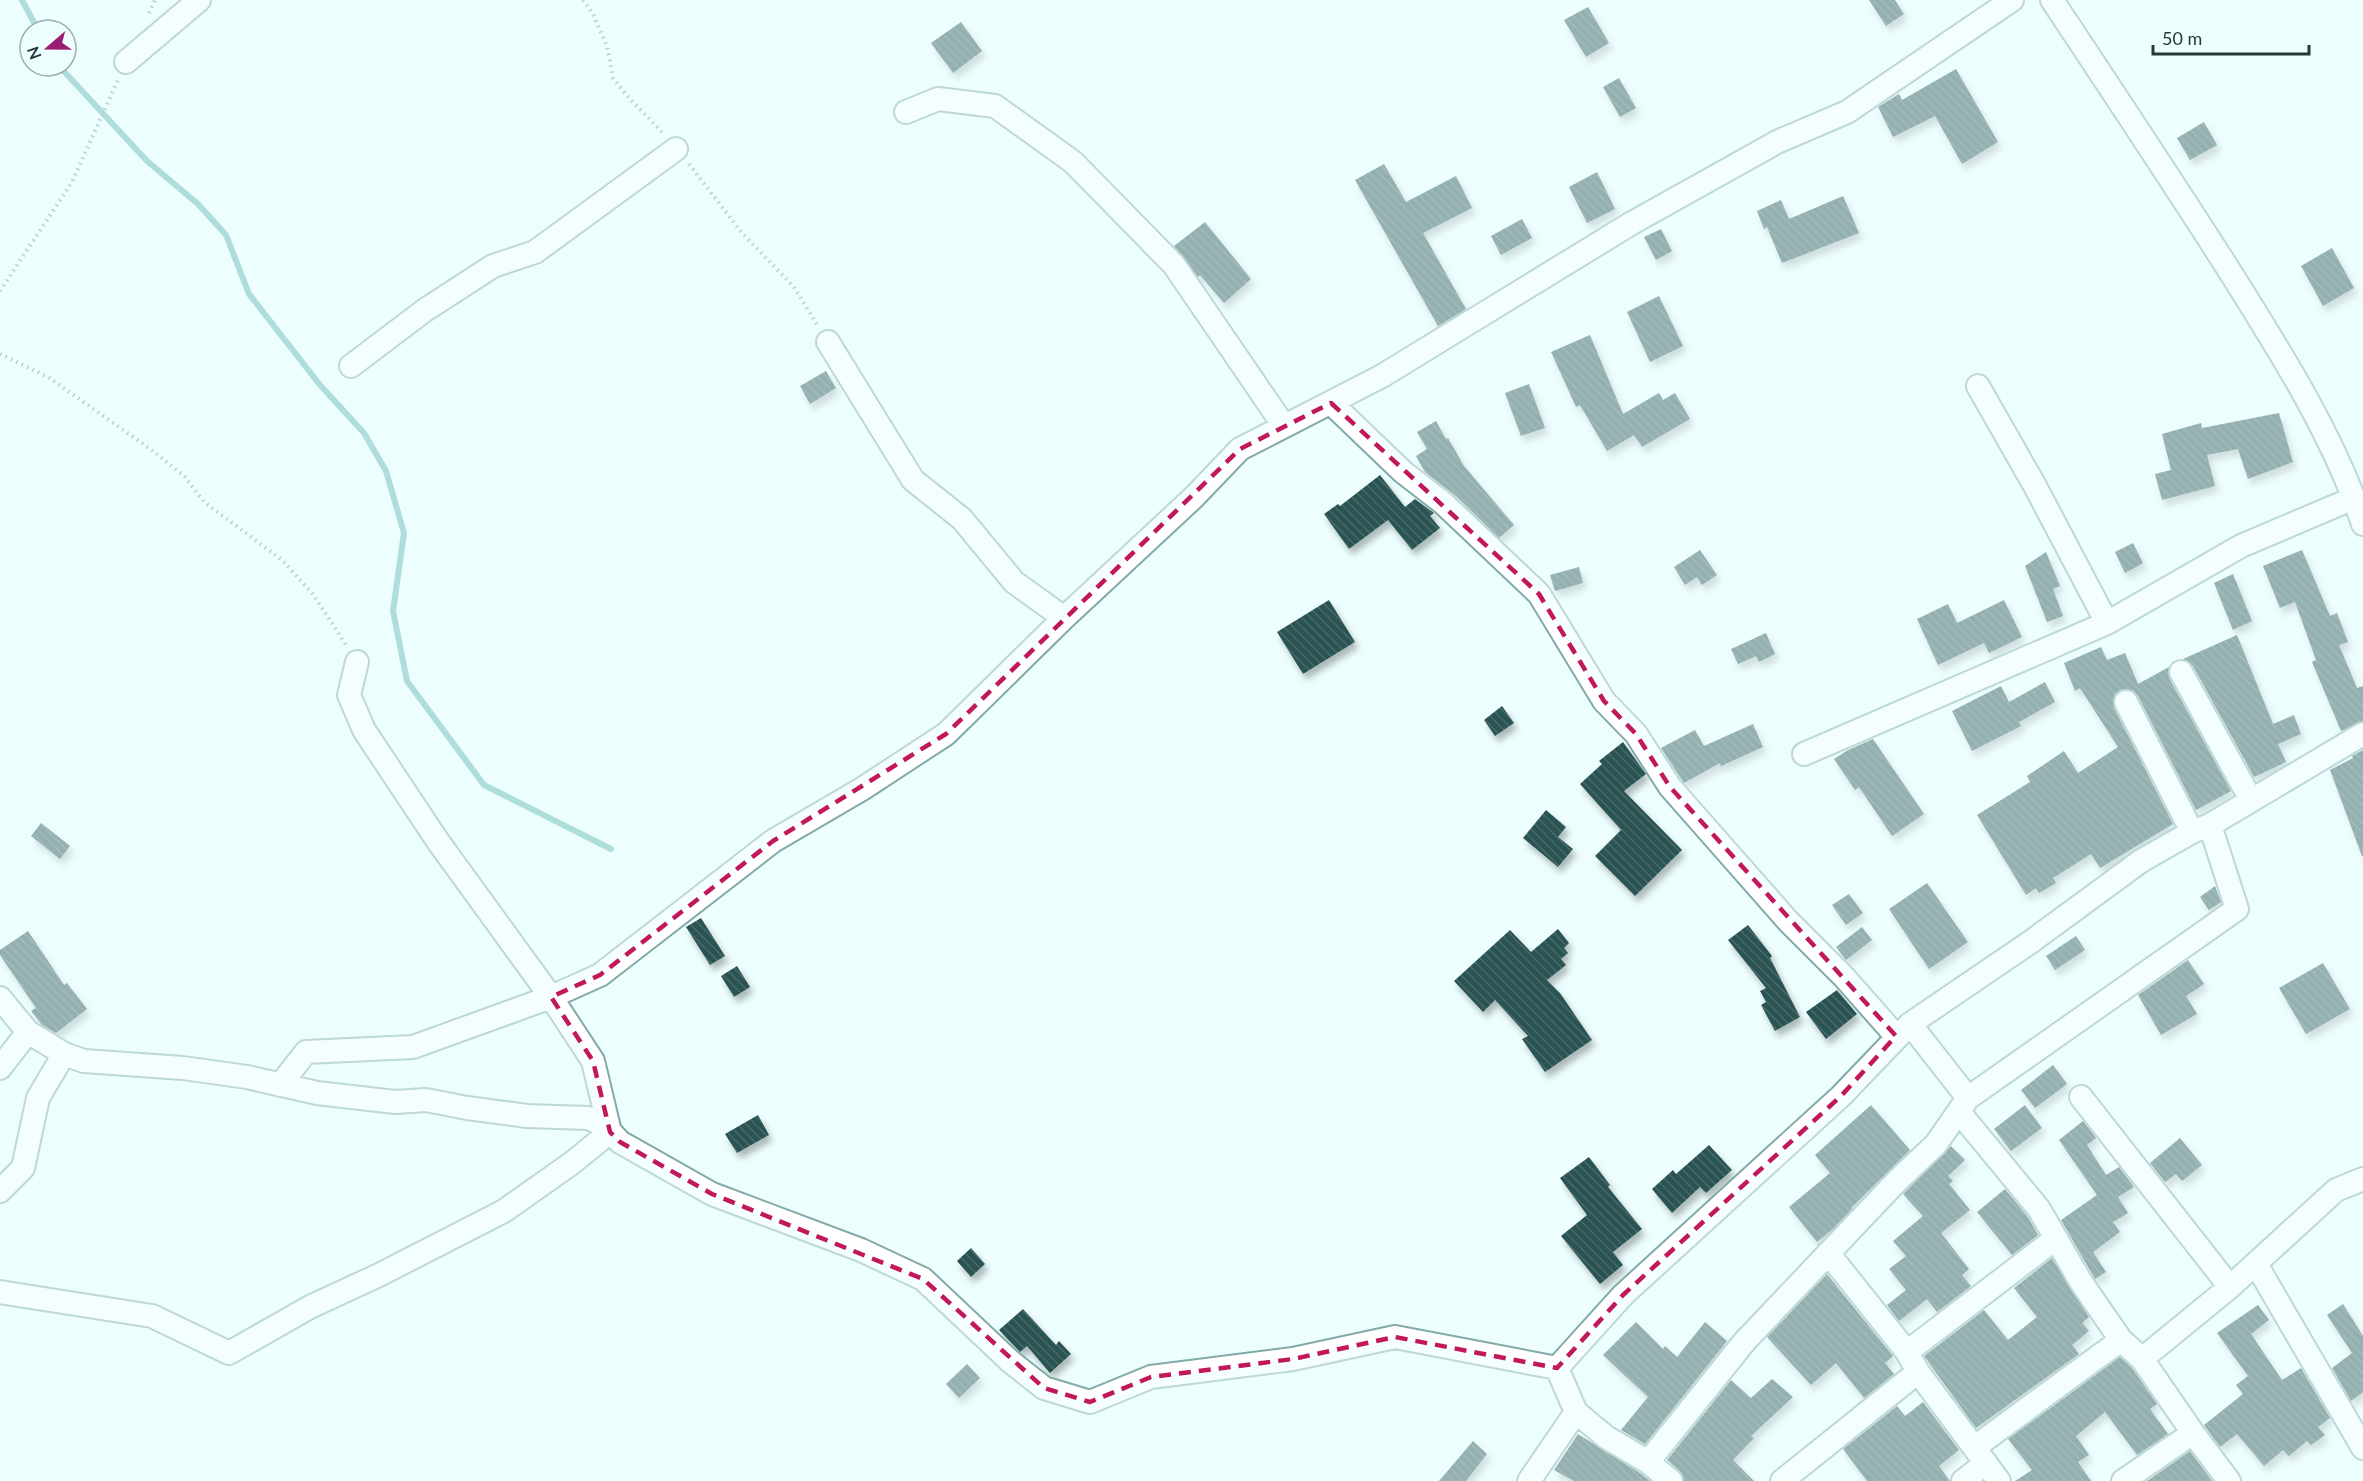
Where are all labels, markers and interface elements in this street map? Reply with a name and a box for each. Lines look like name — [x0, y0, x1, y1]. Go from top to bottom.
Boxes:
north arrow — [18, 18, 78, 78]
scale bar — [2153, 18, 2309, 56]
text: 50 m — [2162, 27, 2202, 49]
text: N — [22, 44, 44, 62]

